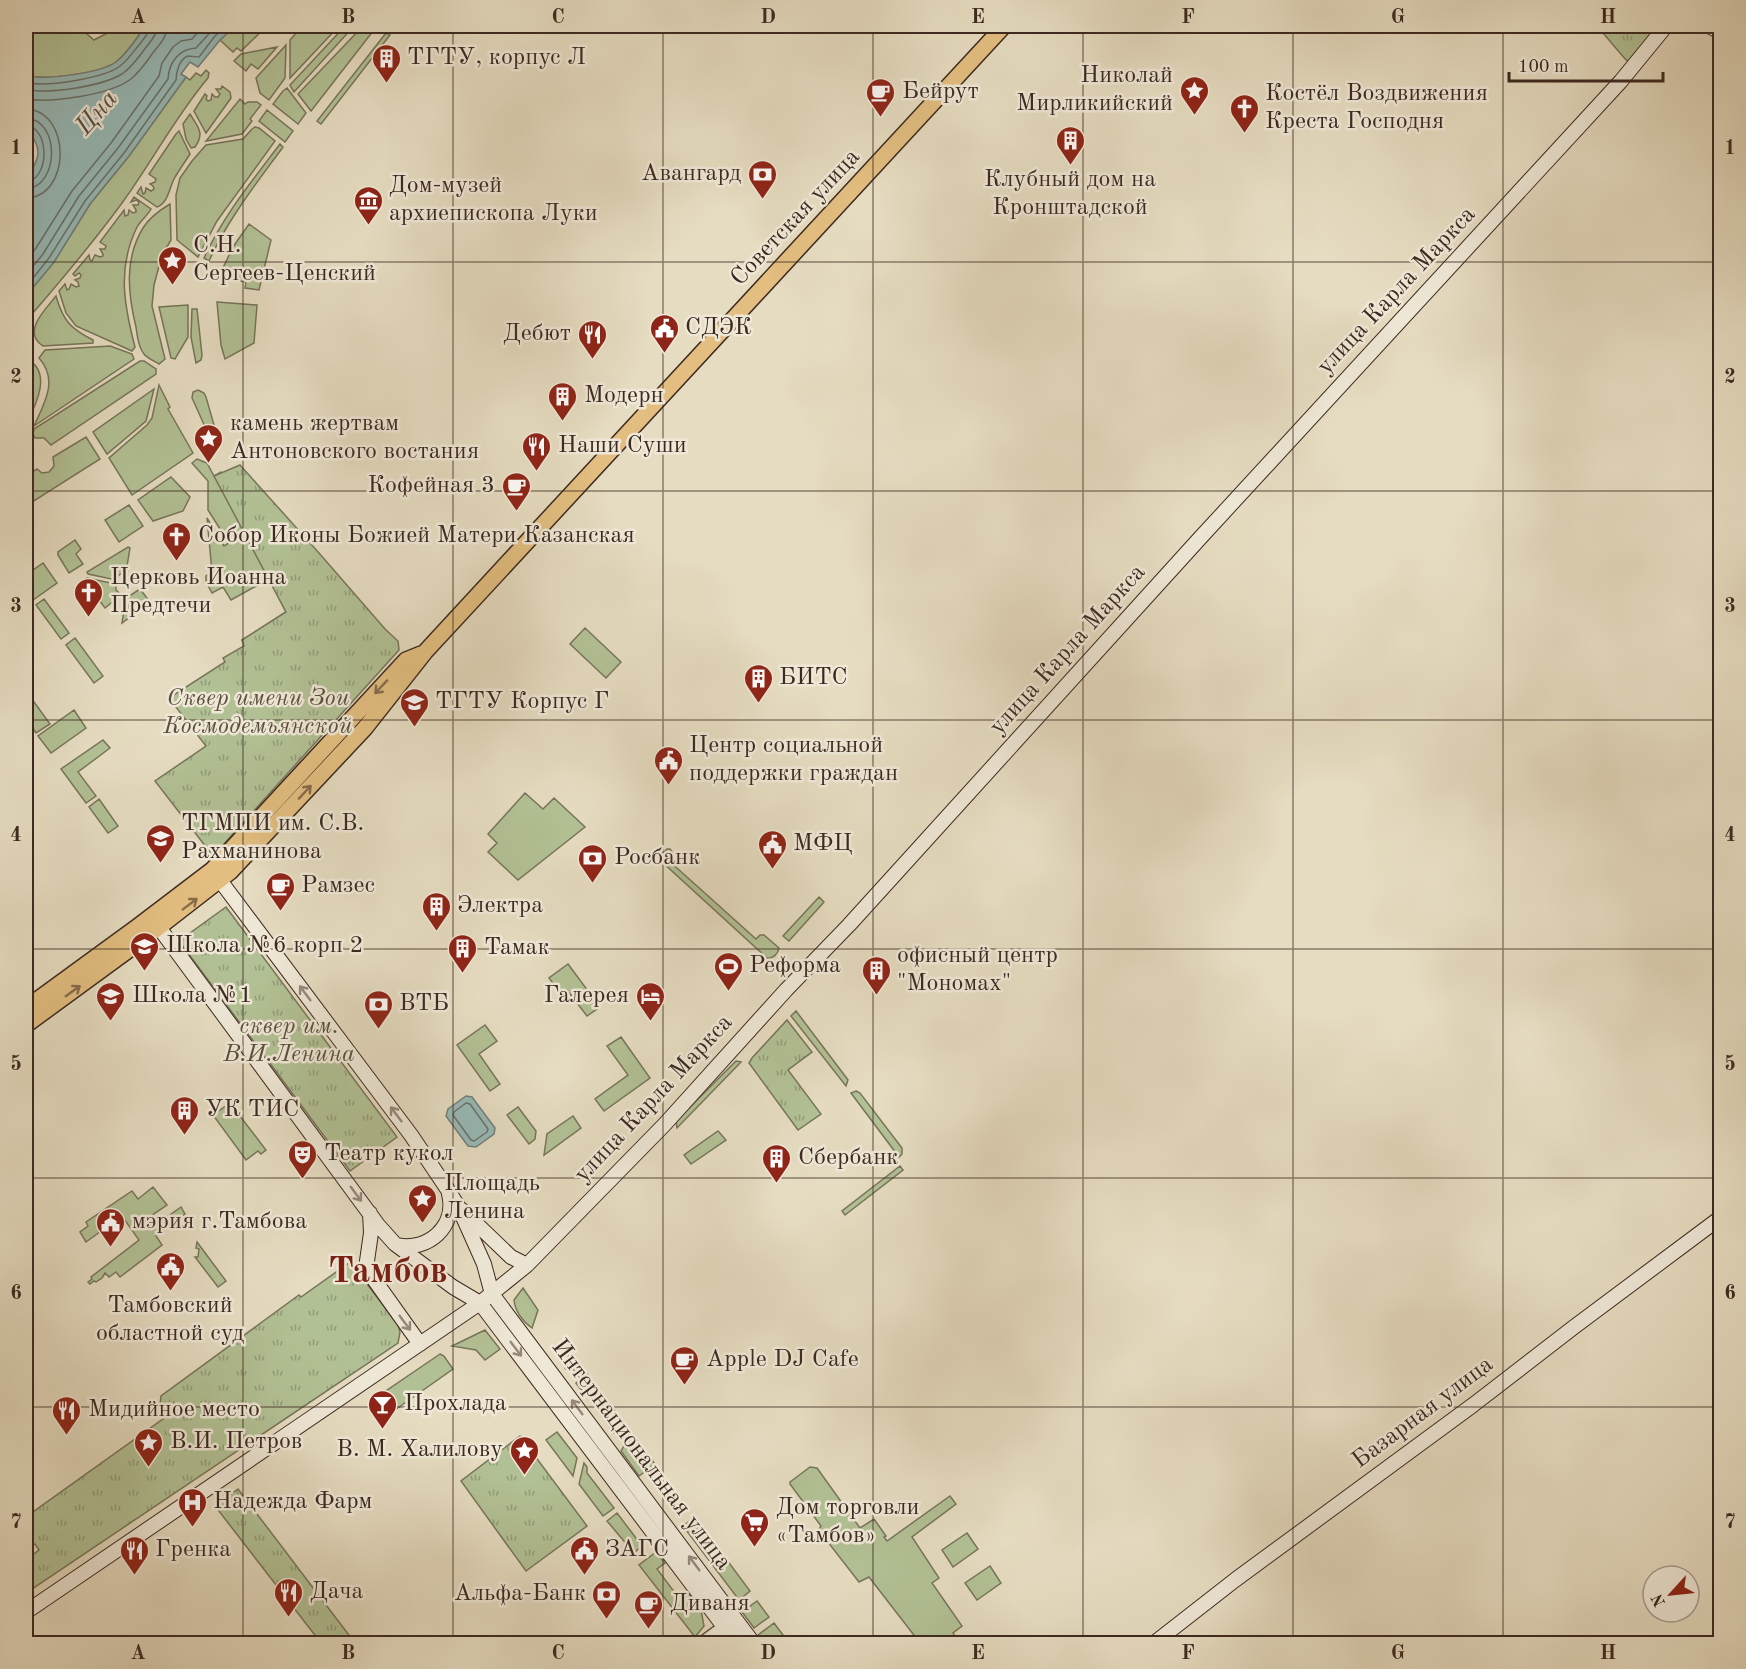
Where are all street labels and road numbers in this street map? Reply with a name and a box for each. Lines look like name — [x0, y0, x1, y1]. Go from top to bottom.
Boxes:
street label: Советская улица — [727, 145, 865, 291]
street label: улица Карла Маркса — [1313, 203, 1481, 379]
street label: улица Карла Маркса — [986, 560, 1150, 740]
street label: улица Карла Маркса — [570, 1011, 738, 1187]
street label: Интернациональная улица — [547, 1335, 736, 1575]
street label: Базарная улица — [1348, 1352, 1498, 1473]

